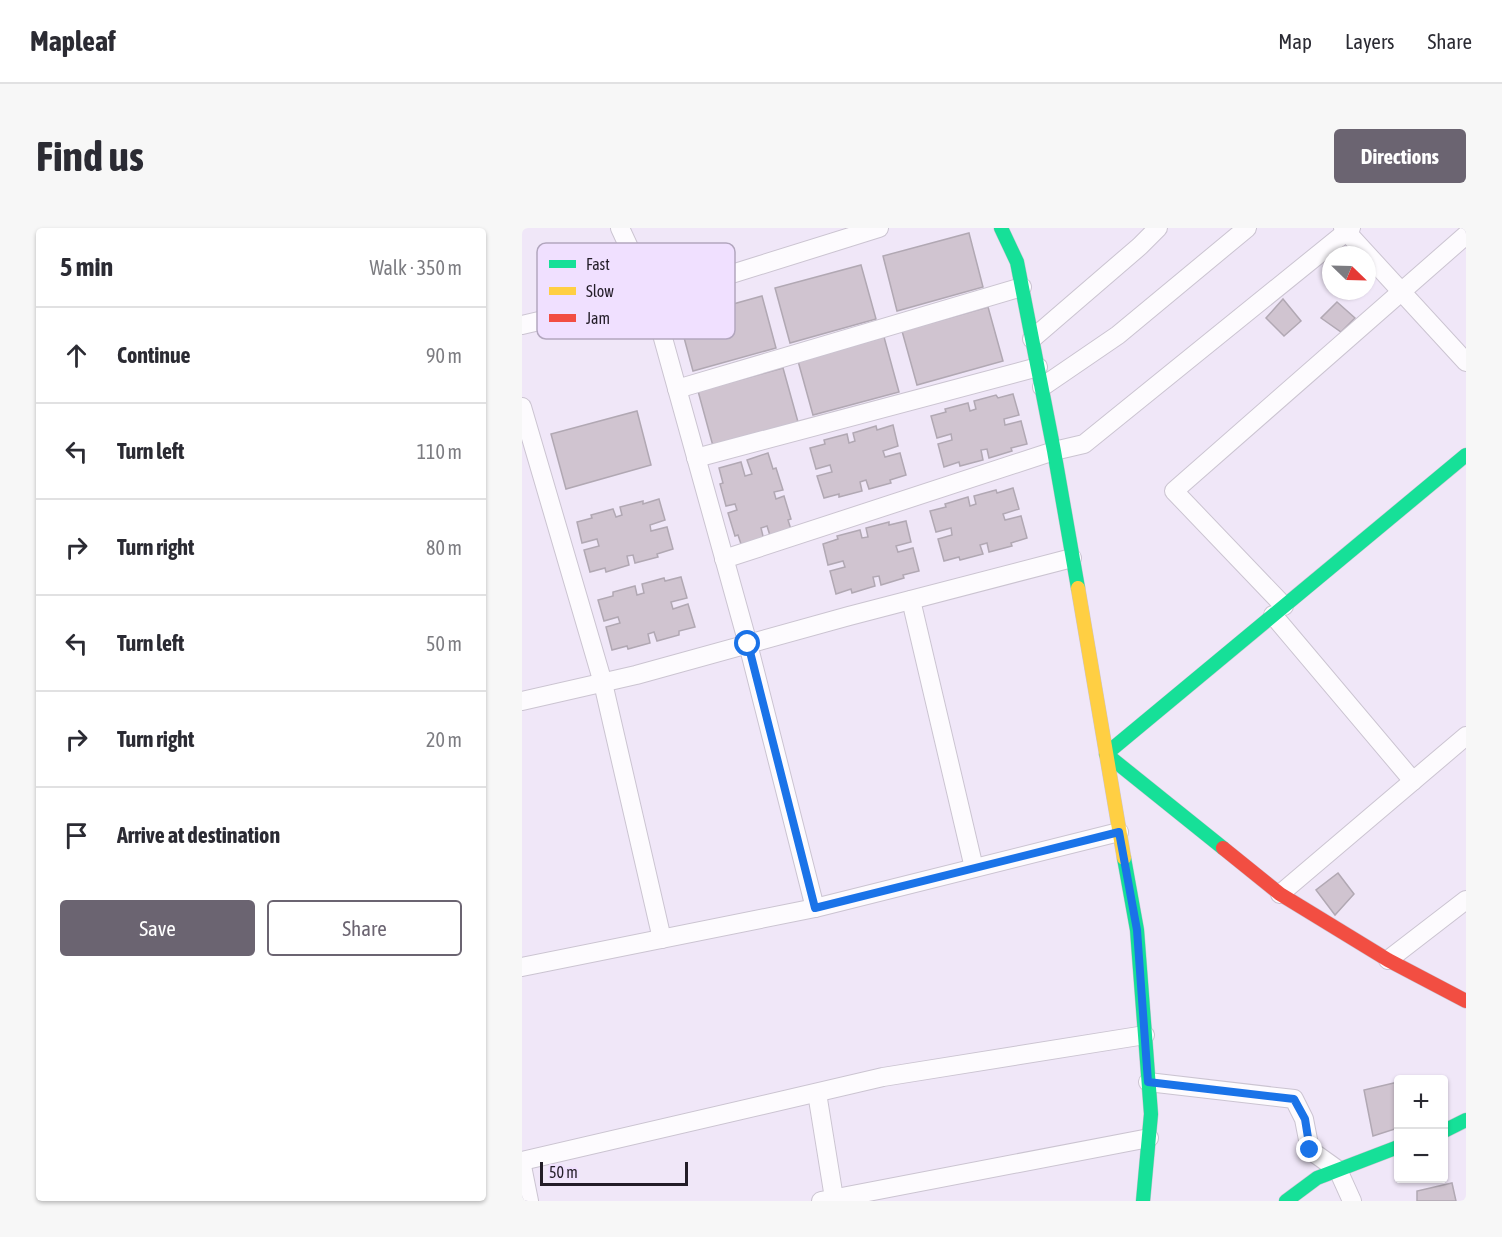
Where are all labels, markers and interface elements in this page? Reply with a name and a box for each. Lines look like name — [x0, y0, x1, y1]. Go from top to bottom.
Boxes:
text: Mapleaf — [30, 25, 116, 57]
text: Map — [1278, 29, 1312, 53]
text: Layers — [1345, 29, 1395, 53]
text: Share — [1428, 29, 1472, 53]
button: Directions — [1334, 129, 1466, 183]
text: Find us — [36, 132, 144, 180]
legend — [537, 243, 735, 339]
north arrow — [1322, 246, 1376, 300]
text: 5 min — [60, 252, 113, 282]
text: Fast — [586, 255, 610, 273]
text: Walk · 350 m — [370, 256, 462, 279]
text: Slow — [586, 282, 614, 300]
text: Jam — [586, 309, 610, 327]
icon: ahead — [60, 339, 93, 372]
text: Continue — [117, 342, 191, 368]
text: 90 m — [426, 344, 462, 367]
icon: left — [60, 435, 93, 468]
text: Turn left — [117, 438, 184, 464]
text: 110 m — [417, 440, 462, 463]
icon: right — [60, 531, 93, 564]
text: Turn right — [117, 534, 194, 560]
text: 80 m — [426, 536, 462, 559]
icon: left — [60, 627, 93, 660]
text: Turn left — [117, 630, 184, 656]
route start — [734, 630, 760, 656]
text: 50 m — [426, 632, 462, 655]
icon: right — [60, 723, 93, 756]
text: Turn right — [117, 726, 194, 752]
text: 20 m — [426, 728, 462, 751]
icon: arrive — [60, 819, 93, 852]
text: Arrive at destination — [117, 822, 280, 848]
button: Save — [60, 900, 255, 956]
button: Share — [267, 900, 462, 956]
map controls — [1394, 1075, 1448, 1183]
button: + — [1394, 1075, 1448, 1129]
button: − — [1394, 1129, 1448, 1183]
route end — [1296, 1136, 1322, 1162]
scale bar — [540, 1159, 688, 1186]
text: 50 m — [549, 1163, 578, 1181]

